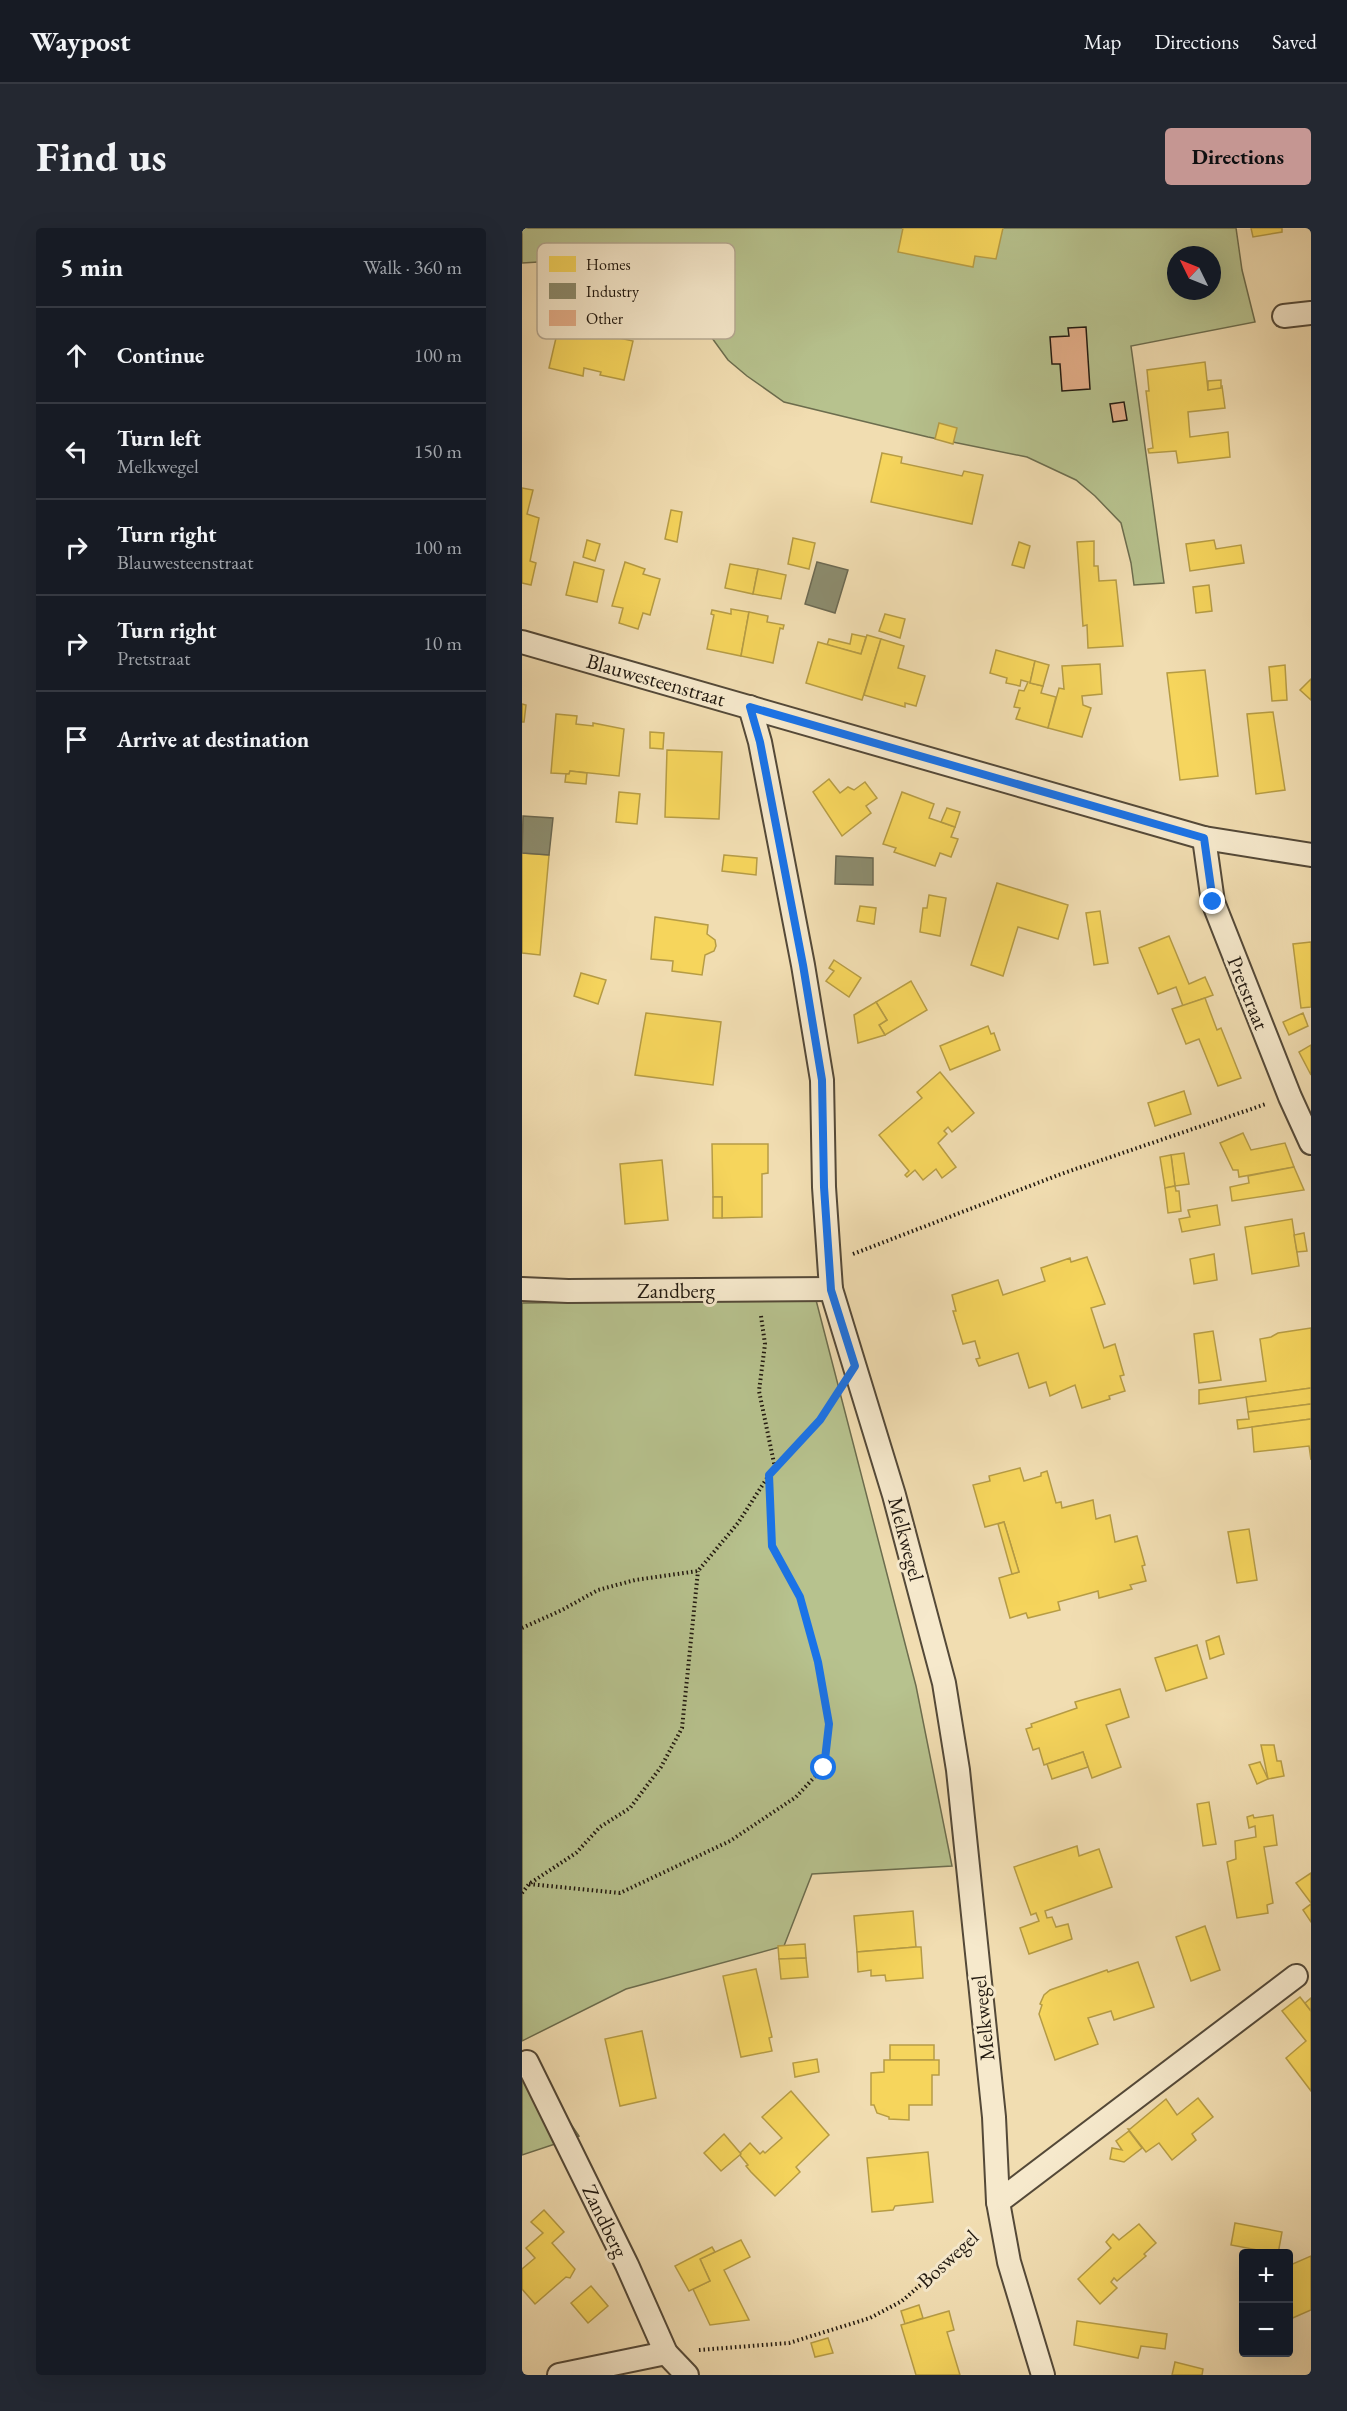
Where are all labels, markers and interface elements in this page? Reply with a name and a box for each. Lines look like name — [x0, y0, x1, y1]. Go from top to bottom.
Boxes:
text: Waypost — [30, 23, 131, 59]
text: Map — [1084, 28, 1121, 55]
text: Directions — [1154, 28, 1239, 55]
text: Saved — [1272, 28, 1317, 55]
button: Directions — [1165, 128, 1311, 185]
text: Find us — [36, 129, 167, 184]
legend — [537, 243, 735, 339]
north arrow — [1167, 246, 1221, 300]
text: 5 min — [60, 250, 123, 284]
text: Walk · 360 m — [363, 254, 462, 280]
text: Homes — [586, 254, 631, 275]
text: Industry — [586, 281, 640, 302]
text: Other — [586, 308, 624, 329]
icon: ahead — [60, 339, 93, 372]
text: Continue — [117, 341, 204, 370]
text: 100 m — [414, 342, 462, 368]
text: Turn left — [117, 424, 201, 453]
icon: left — [60, 435, 93, 468]
text: 150 m — [414, 438, 462, 464]
text: Melkwegel — [117, 453, 199, 479]
text: Turn right — [117, 520, 216, 549]
icon: right — [60, 531, 93, 564]
text: 100 m — [414, 534, 462, 560]
text: Blauwesteenstraat — [117, 549, 253, 575]
text: Turn right — [117, 616, 216, 645]
icon: right — [60, 627, 93, 660]
text: 10 m — [423, 630, 462, 656]
text: Pretstraat — [117, 645, 190, 671]
street label: Blauwesteenstraat — [584, 647, 729, 712]
icon: arrive — [60, 723, 93, 756]
text: Arrive at destination — [117, 725, 309, 754]
route end — [1199, 888, 1225, 914]
street label: Pretstraat — [1221, 952, 1276, 1034]
street label: Zandberg — [637, 1277, 716, 1304]
street label: Melkwegel — [882, 1494, 931, 1584]
route start — [810, 1754, 836, 1780]
street label: Melkwegel — [965, 1974, 1000, 2062]
street label: Zandberg — [576, 2180, 635, 2262]
street label: Boswegel — [911, 2224, 984, 2294]
map controls — [1239, 2249, 1293, 2357]
button: + — [1239, 2249, 1293, 2303]
button: − — [1239, 2303, 1293, 2357]

